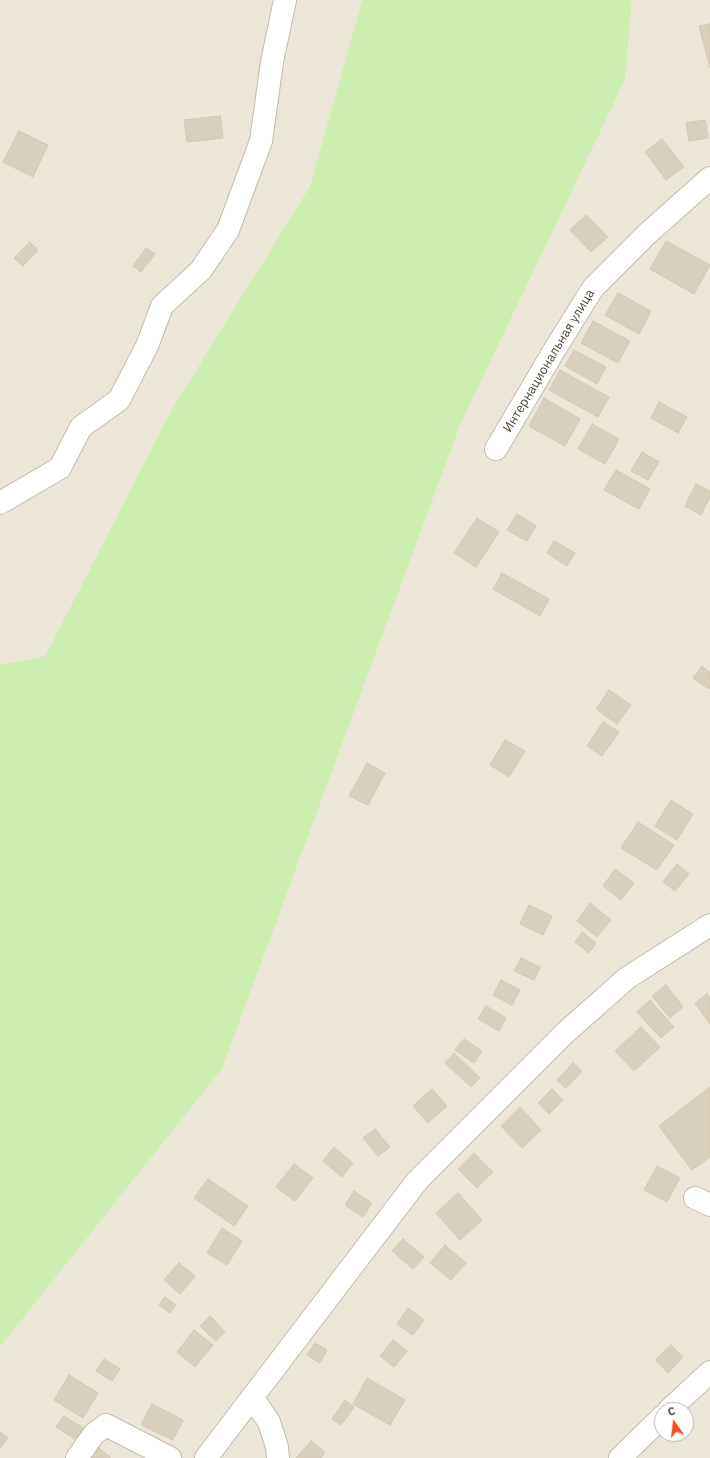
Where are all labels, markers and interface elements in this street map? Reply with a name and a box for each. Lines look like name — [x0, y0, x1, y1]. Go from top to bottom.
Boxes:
street label: Интернациональная улица — [500, 287, 598, 435]
north arrow — [654, 1402, 694, 1442]
text: С — [666, 1404, 677, 1419]

